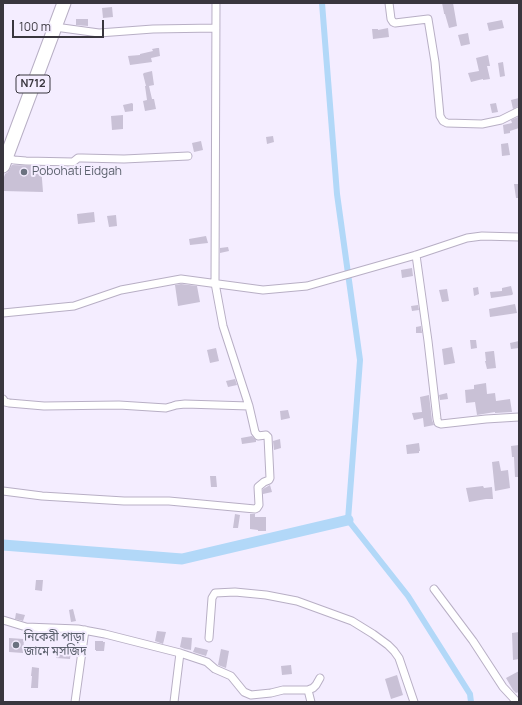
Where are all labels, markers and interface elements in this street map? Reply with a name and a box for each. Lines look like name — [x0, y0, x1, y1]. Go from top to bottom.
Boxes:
scale bar — [14, 12, 106, 38]
text: 100 m — [19, 18, 51, 35]
road number: N712 — [16, 75, 50, 93]
place label: Pobohati Eidgah — [32, 165, 122, 179]
marker: Pobohati Eidgah — [19, 167, 29, 177]
place label: নিকেরী পাড়া জামে মসজিদ — [24, 631, 87, 659]
marker: নিকেরী পাড়া জামে মসজিদ — [11, 640, 21, 650]

